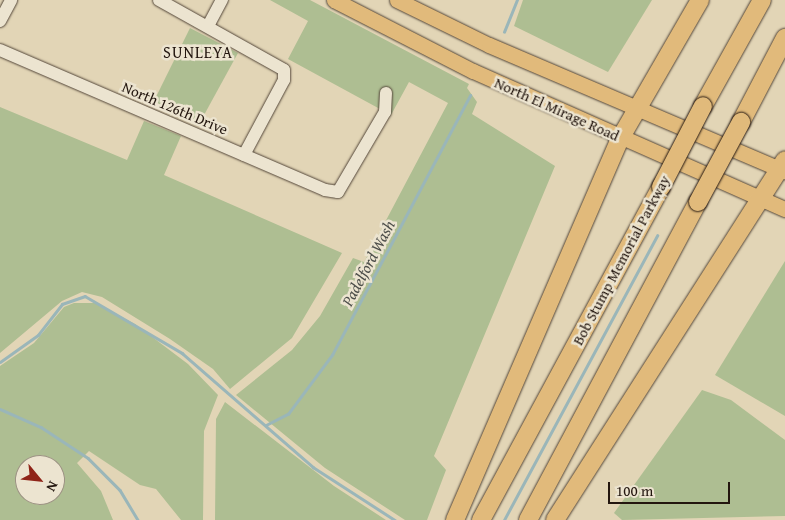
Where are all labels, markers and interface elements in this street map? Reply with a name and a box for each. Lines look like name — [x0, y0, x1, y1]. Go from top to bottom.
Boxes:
district label: SUNLEYA — [162, 42, 234, 62]
street label: North El Mirage Road — [492, 73, 622, 145]
street label: North 126th Drive — [119, 78, 231, 138]
street label: Bob Stump Memorial Parkway — [569, 172, 673, 348]
water label: Padelford Wash — [337, 217, 399, 309]
north arrow — [15, 455, 65, 505]
scale bar — [610, 472, 732, 504]
text: N — [41, 478, 63, 495]
text: 100 m — [616, 480, 653, 501]

